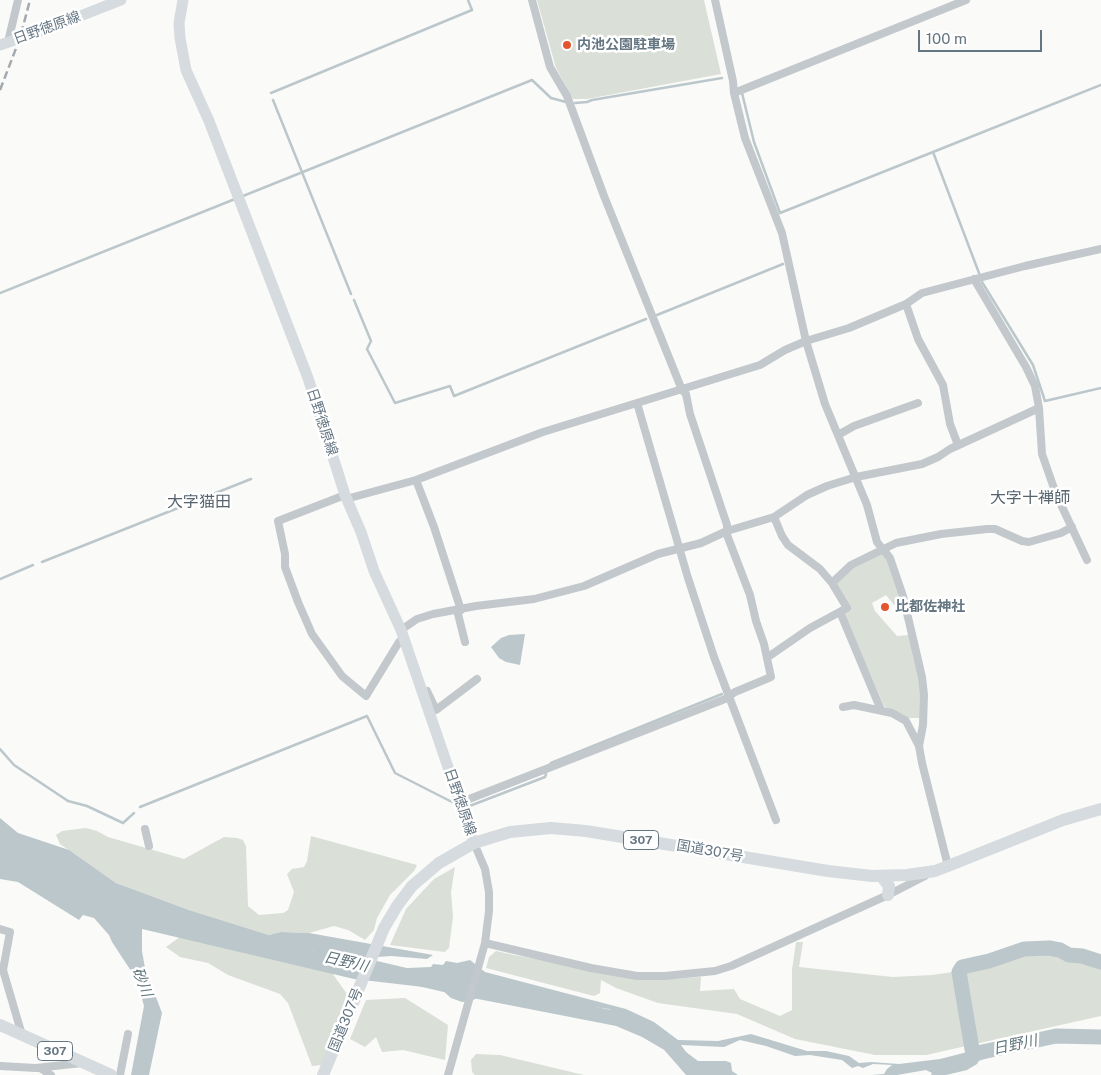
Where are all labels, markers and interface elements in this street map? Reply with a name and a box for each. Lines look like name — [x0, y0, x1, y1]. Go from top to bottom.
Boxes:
street label: 日野徳原線 — [11, 8, 83, 48]
scale bar — [921, 20, 1045, 52]
text: 100 m — [926, 30, 967, 47]
place label: 内池公園駐車場 — [577, 37, 675, 53]
marker: 内池公園駐車場 — [561, 39, 573, 51]
street label: 日野徳原線 — [303, 386, 341, 458]
district label: 大字十禅師 — [990, 488, 1070, 508]
district label: 大字猫田 — [167, 492, 231, 512]
place label: 比都佐神社 — [895, 599, 965, 615]
marker: 比都佐神社 — [879, 601, 891, 613]
street label: 日野徳原線 — [441, 766, 479, 838]
road number: 307 — [624, 830, 658, 850]
street label: 国道307号 — [675, 837, 745, 865]
water label: 日野川 — [322, 948, 370, 976]
water label: 砂川 — [128, 965, 156, 999]
street label: 国道307号 — [326, 986, 366, 1054]
water label: 日野川 — [991, 1032, 1039, 1058]
road number: 307 — [38, 1042, 72, 1060]

